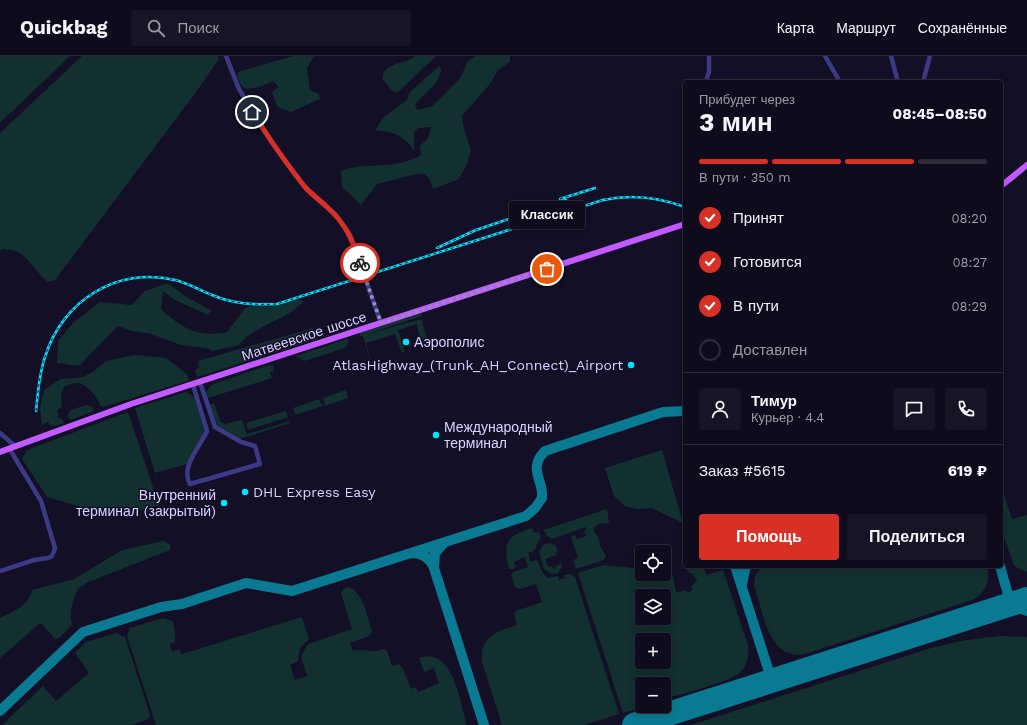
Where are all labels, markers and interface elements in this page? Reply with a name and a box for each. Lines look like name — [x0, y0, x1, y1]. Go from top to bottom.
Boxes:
search box — [131, 10, 411, 46]
text: Quickbag — [20, 16, 107, 39]
icon: search — [145, 17, 167, 39]
text: Поиск — [177, 19, 219, 37]
text: Карта — [777, 20, 814, 36]
text: Маршрут — [836, 20, 896, 36]
text: Сохранённые — [918, 20, 1007, 36]
text: Прибудет через — [699, 92, 795, 107]
pin — [235, 95, 269, 129]
icon: home — [241, 101, 263, 123]
text: 08:45–08:50 — [893, 105, 987, 123]
text: 3 мин — [699, 107, 773, 137]
text: В пути · 350 m — [699, 170, 791, 185]
callout: Классик — [509, 201, 585, 229]
text: Классик — [521, 207, 573, 222]
icon: check — [699, 207, 721, 229]
text: Принят — [733, 209, 784, 227]
text: 08:20 — [951, 211, 987, 226]
courier — [340, 243, 380, 283]
icon: check — [699, 251, 721, 273]
icon: bike — [349, 252, 371, 274]
pin — [530, 252, 564, 286]
text: Готовится — [733, 253, 802, 271]
text: 08:27 — [952, 255, 987, 270]
icon: bag — [536, 258, 558, 280]
icon: check — [699, 295, 721, 317]
text: В пути — [733, 297, 779, 315]
text: 08:29 — [951, 299, 987, 314]
street label: Матвеевское шоссе — [240, 308, 369, 364]
place label: Аэрополис — [414, 334, 484, 350]
marker: Аэрополис — [401, 337, 411, 347]
text: Доставлен — [733, 341, 807, 359]
place label: AtlasHighway_(Trunk_AH_Connect)_Airport — [332, 357, 623, 373]
marker: AtlasHighway_(Trunk_AH_Connect)_Airport — [626, 360, 636, 370]
button: person — [699, 388, 741, 430]
button: chat — [893, 388, 935, 430]
button: phone — [945, 388, 987, 430]
text: Тимур — [751, 392, 797, 410]
text: Курьер · 4.4 — [751, 410, 824, 425]
place label: Международный терминал — [444, 419, 553, 451]
marker: Международный терминал — [431, 430, 441, 440]
text: Заказ #5615 — [699, 462, 785, 480]
text: 619 ₽ — [948, 462, 987, 480]
place label: DHL Express Easy — [253, 484, 376, 500]
place label: Внутренний терминал (закрытый) — [76, 487, 216, 519]
marker: DHL Express Easy — [240, 487, 250, 497]
marker: Внутренний терминал (закрытый) — [219, 498, 229, 508]
button: Помощь — [699, 514, 839, 560]
button: Поделиться — [847, 514, 987, 560]
map controls — [635, 545, 671, 713]
button: locate — [635, 545, 671, 581]
button: layers — [635, 589, 671, 625]
button: + — [635, 633, 671, 669]
button: − — [635, 677, 671, 713]

